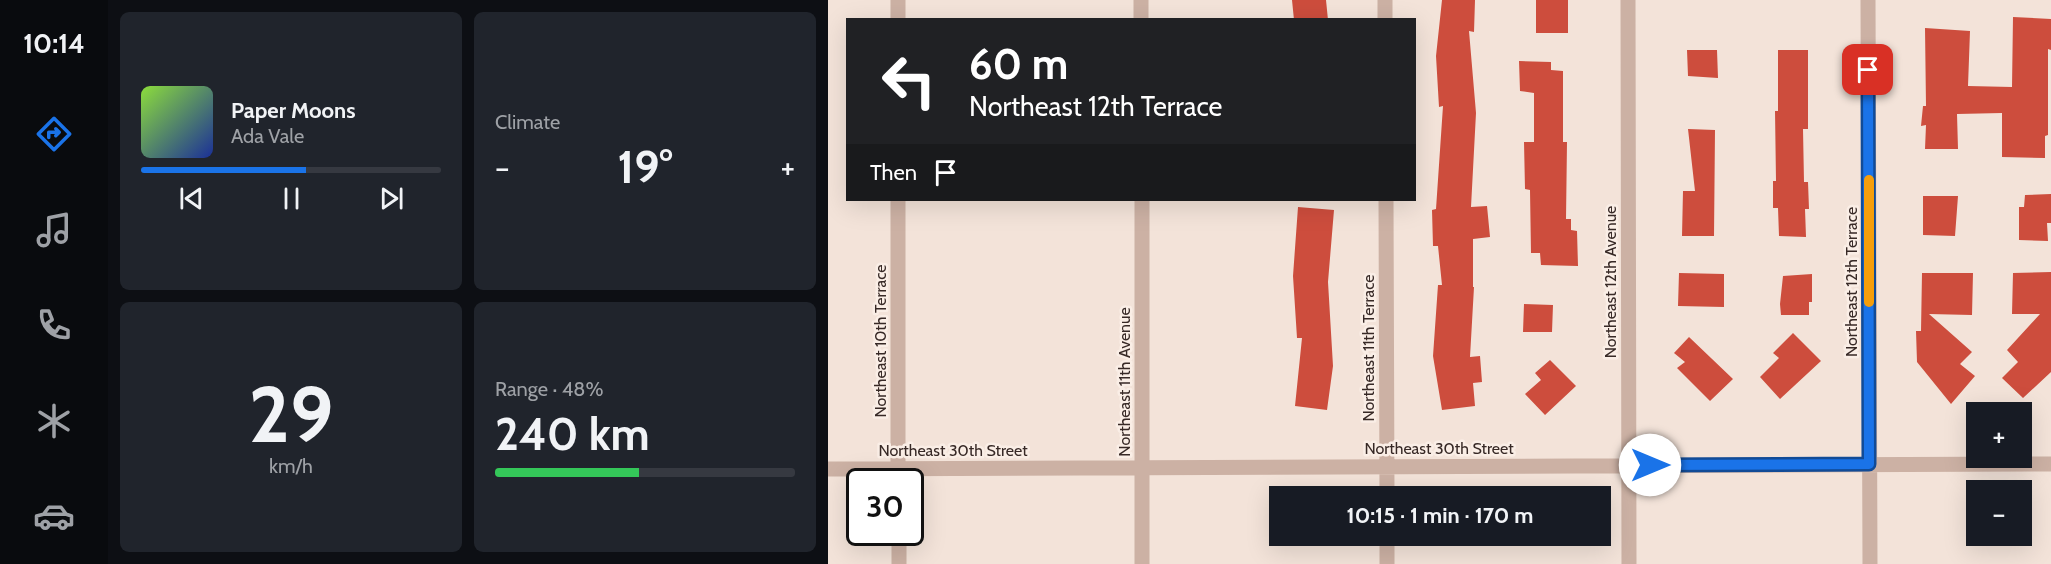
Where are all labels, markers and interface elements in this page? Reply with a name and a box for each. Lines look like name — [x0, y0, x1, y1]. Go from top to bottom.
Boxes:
text: 10:14 — [23, 27, 85, 60]
text: 60 m — [969, 38, 1068, 90]
icon: left — [870, 42, 948, 120]
pin — [1842, 44, 1893, 95]
icon: arrive — [1851, 53, 1884, 86]
text: Northeast 12th Terrace — [969, 90, 1222, 123]
text: Paper Moons — [231, 97, 355, 124]
text: Climate — [495, 110, 560, 134]
icon: directions — [33, 113, 75, 155]
text: Ada Vale — [231, 124, 304, 148]
text: 19° — [618, 140, 672, 194]
text: − — [495, 147, 510, 187]
text: + — [780, 147, 795, 187]
icon: arrive — [929, 156, 962, 189]
text: Then — [870, 159, 917, 186]
icon: previous — [175, 182, 208, 215]
icon: pause — [275, 182, 308, 215]
icon: next — [375, 182, 408, 215]
street label: Northeast 12th Avenue — [1601, 206, 1620, 358]
street label: Northeast 12th Terrace — [1842, 207, 1861, 357]
icon: music — [33, 209, 75, 251]
street label: Northeast 10th Terrace — [871, 265, 890, 417]
street label: Northeast 11th Terrace — [1359, 274, 1378, 422]
icon: phone — [33, 304, 75, 346]
street label: Northeast 11th Avenue — [1115, 307, 1134, 457]
text: 29 — [248, 367, 334, 462]
text: Range · 48% — [495, 377, 603, 401]
icon: climate — [33, 400, 75, 442]
map controls — [1966, 402, 2032, 546]
button: + — [1966, 402, 2032, 468]
text: 240 km — [495, 407, 650, 461]
position arrow — [1618, 433, 1682, 497]
street label: Northeast 30th Street — [1364, 439, 1514, 458]
street label: Northeast 30th Street — [878, 441, 1028, 460]
text: km/h — [269, 454, 313, 478]
speed limit sign: 30 — [846, 468, 924, 546]
button: − — [1966, 480, 2032, 546]
icon: car — [33, 495, 75, 537]
text: 10:15 · 1 min · 170 m — [1347, 502, 1533, 529]

